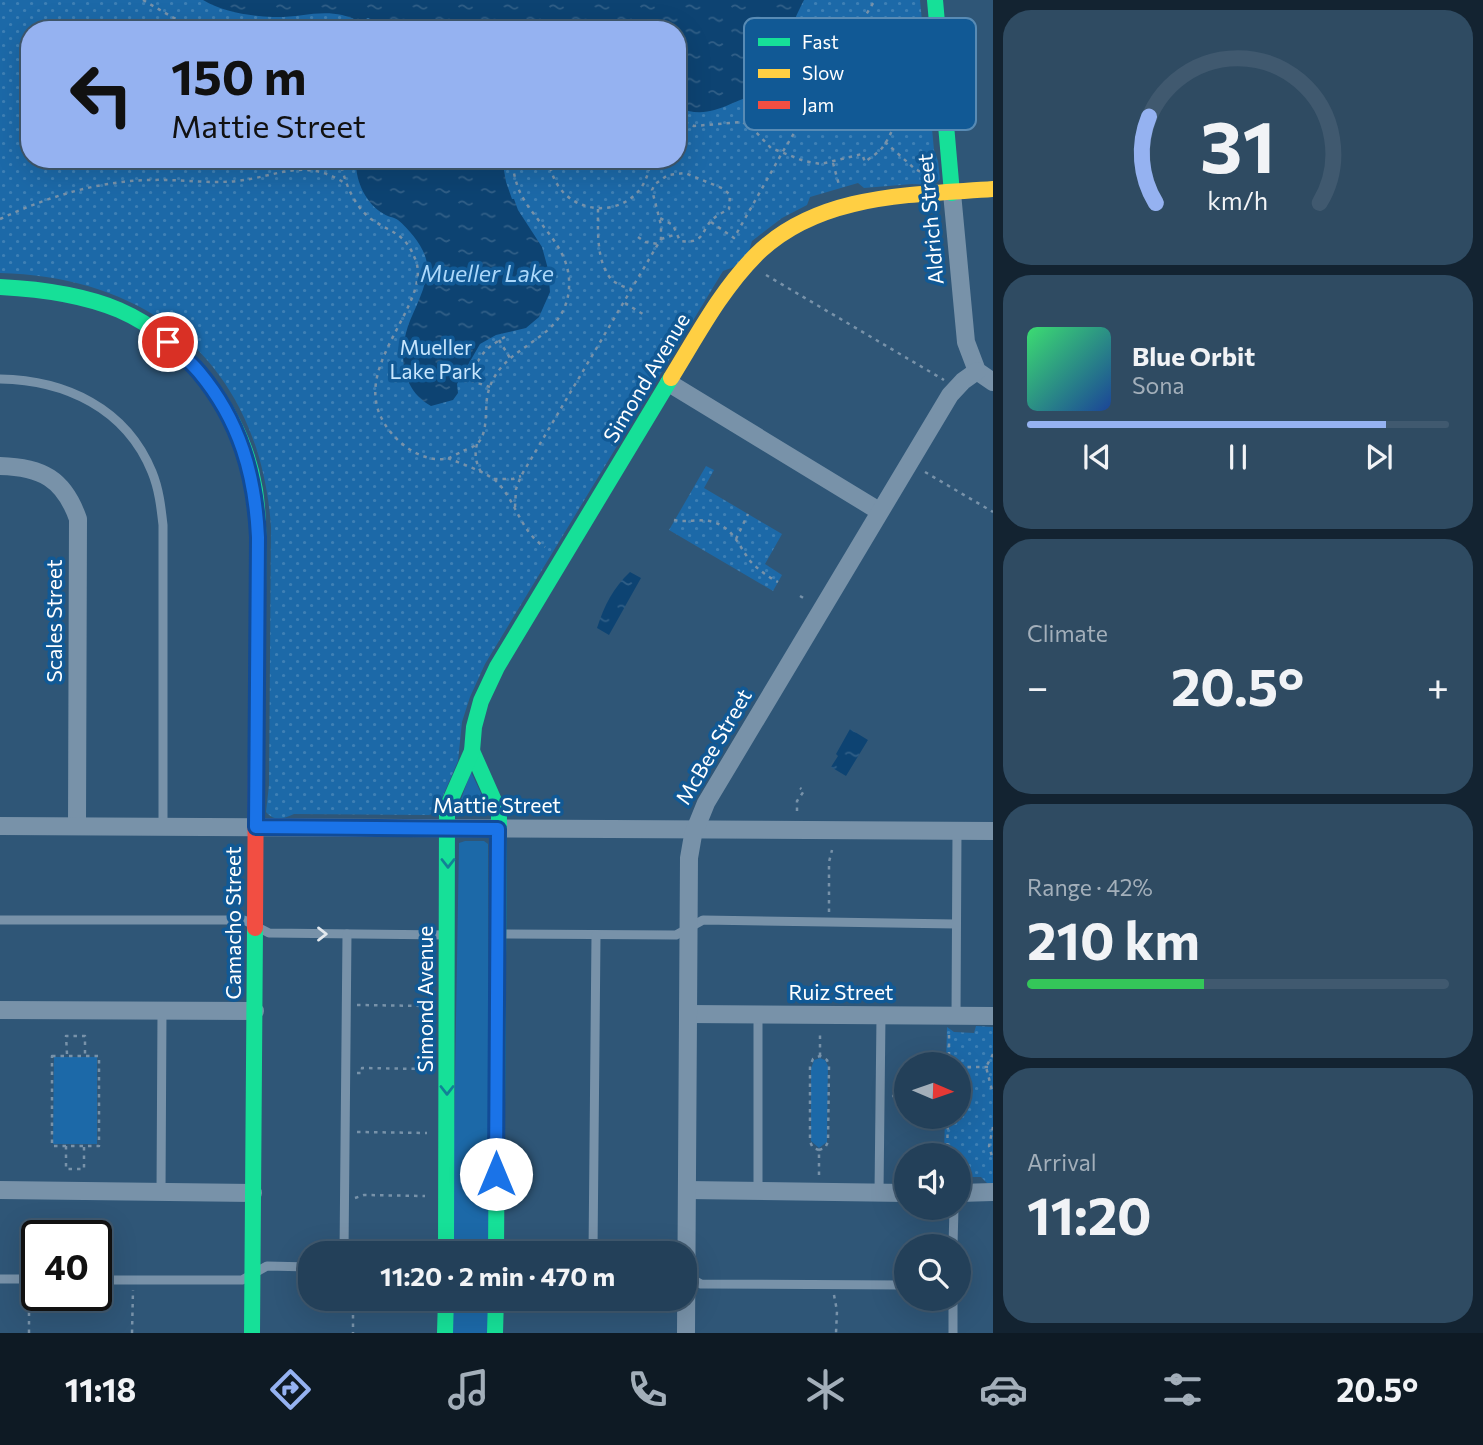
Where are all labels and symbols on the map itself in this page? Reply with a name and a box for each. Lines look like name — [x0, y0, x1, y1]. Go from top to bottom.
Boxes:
legend — [744, 18, 976, 130]
text: Fast — [802, 30, 839, 53]
text: Slow — [802, 61, 844, 84]
text: Jam — [802, 93, 834, 116]
street label: Aldrich Street — [911, 153, 948, 286]
water label: Mueller Lake — [420, 259, 554, 287]
street label: Simond Avenue — [597, 308, 694, 447]
pin — [138, 312, 198, 372]
park label: Mueller Lake Park — [390, 334, 482, 383]
street label: Scales Street — [41, 559, 66, 683]
street label: McBee Street — [669, 684, 756, 809]
street label: Mattie Street — [433, 792, 561, 817]
street label: Camacho Street — [220, 846, 245, 1000]
one-way arrow — [440, 858, 456, 869]
one-way arrow — [318, 926, 328, 942]
street label: Simond Avenue — [412, 926, 437, 1072]
street label: Ruiz Street — [789, 979, 893, 1004]
north arrow — [894, 1052, 971, 1129]
one-way arrow — [439, 1086, 455, 1096]
position arrow — [459, 1137, 533, 1211]
speed limit sign: 40 — [21, 1220, 112, 1311]

